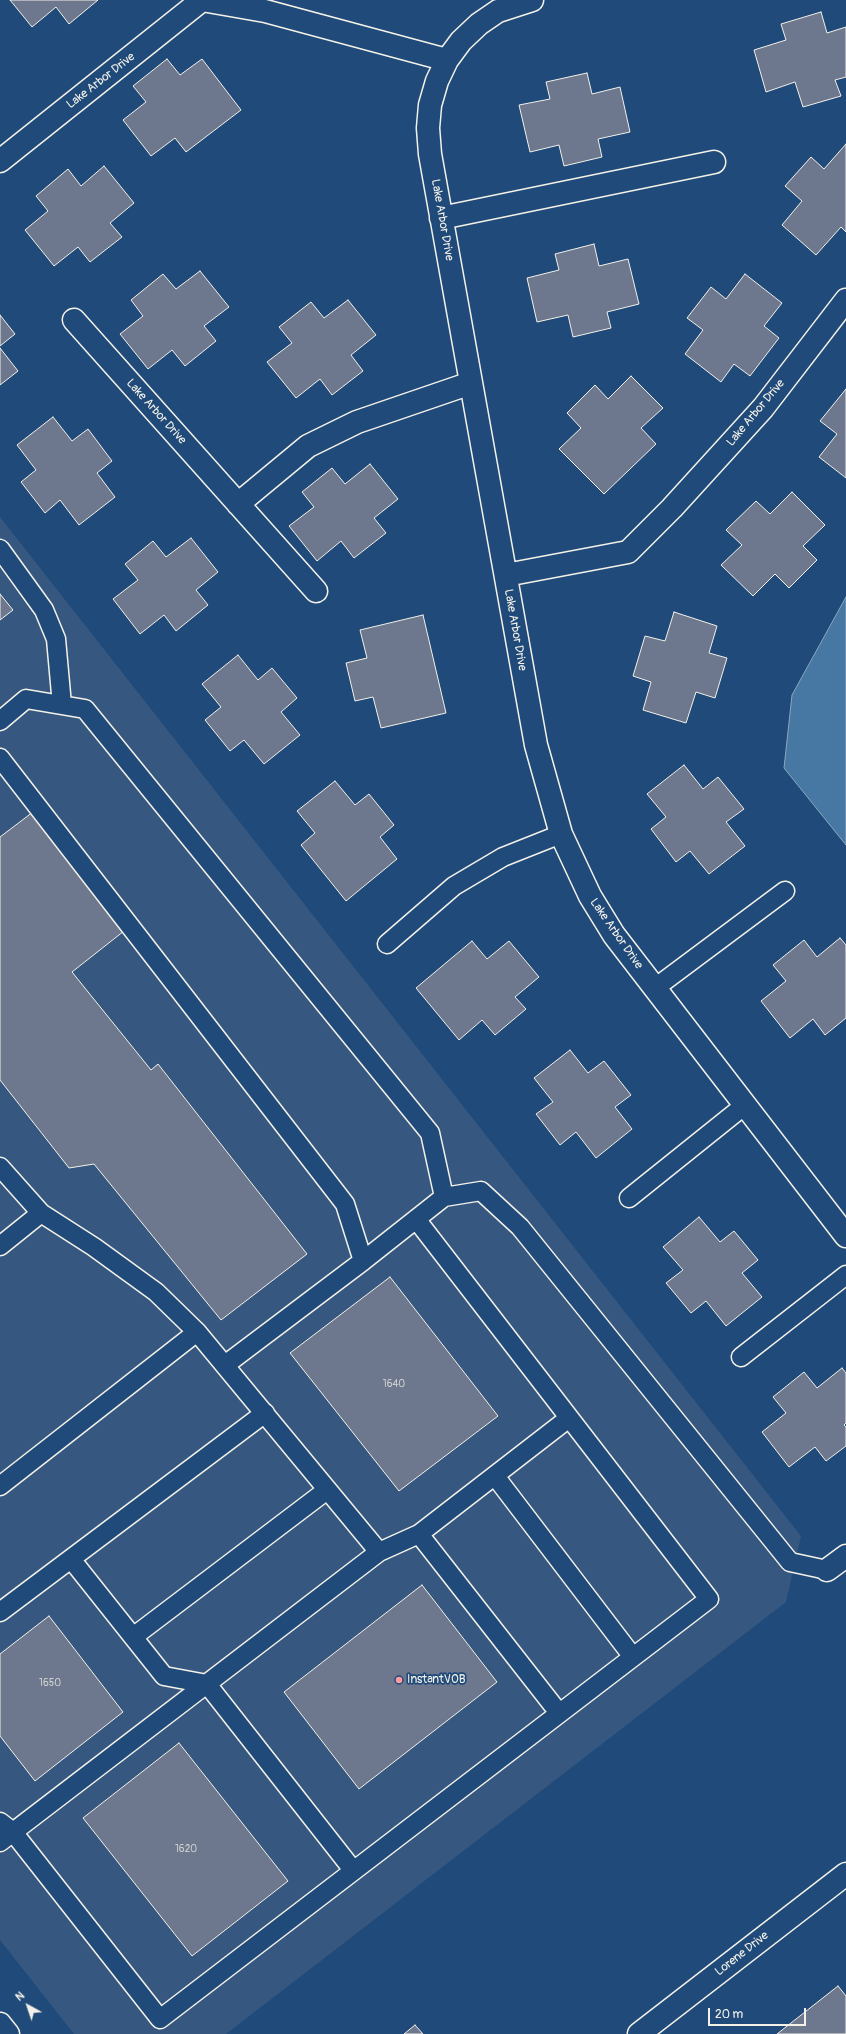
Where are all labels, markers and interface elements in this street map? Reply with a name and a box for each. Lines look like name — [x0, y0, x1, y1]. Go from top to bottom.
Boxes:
street label: Lake Arbor Drive — [64, 50, 138, 112]
street label: Lake Arbor Drive — [428, 178, 456, 262]
street label: Lake Arbor Drive — [123, 376, 189, 448]
street label: Lake Arbor Drive — [724, 377, 788, 449]
street label: Lake Arbor Drive — [501, 588, 529, 672]
street label: Lake Arbor Drive — [586, 896, 646, 972]
house number: 1640 — [383, 1378, 405, 1390]
place label: InstantVOB — [407, 1673, 465, 1687]
marker: InstantVOB — [394, 1675, 404, 1685]
house number: 1650 — [39, 1677, 61, 1689]
house number: 1620 — [175, 1843, 197, 1855]
street label: Lorene Drive — [712, 1929, 772, 1979]
north arrow — [8, 1986, 48, 2026]
text: N — [13, 1989, 27, 2004]
scale bar — [710, 2000, 808, 2026]
text: 20 m — [715, 2007, 743, 2022]

